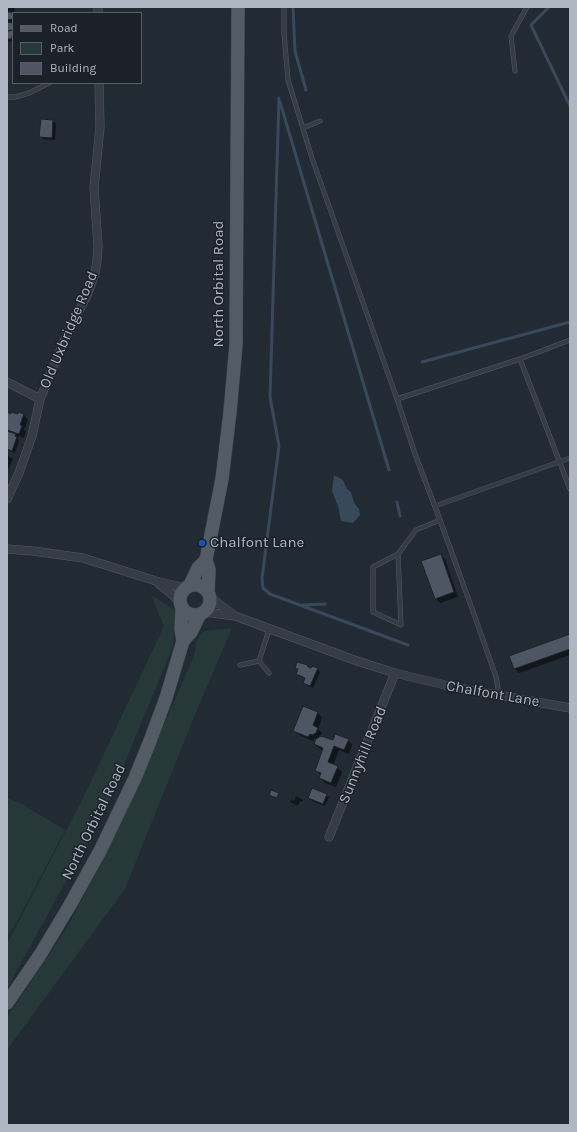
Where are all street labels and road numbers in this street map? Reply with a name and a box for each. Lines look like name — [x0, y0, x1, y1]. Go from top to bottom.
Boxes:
street label: North Orbital Road — [210, 221, 228, 347]
street label: Old Uxbridge Road — [36, 269, 102, 391]
street label: Chalfont Lane — [445, 677, 541, 711]
street label: Sunnyhill Road — [335, 704, 391, 806]
street label: North Orbital Road — [58, 761, 130, 883]

